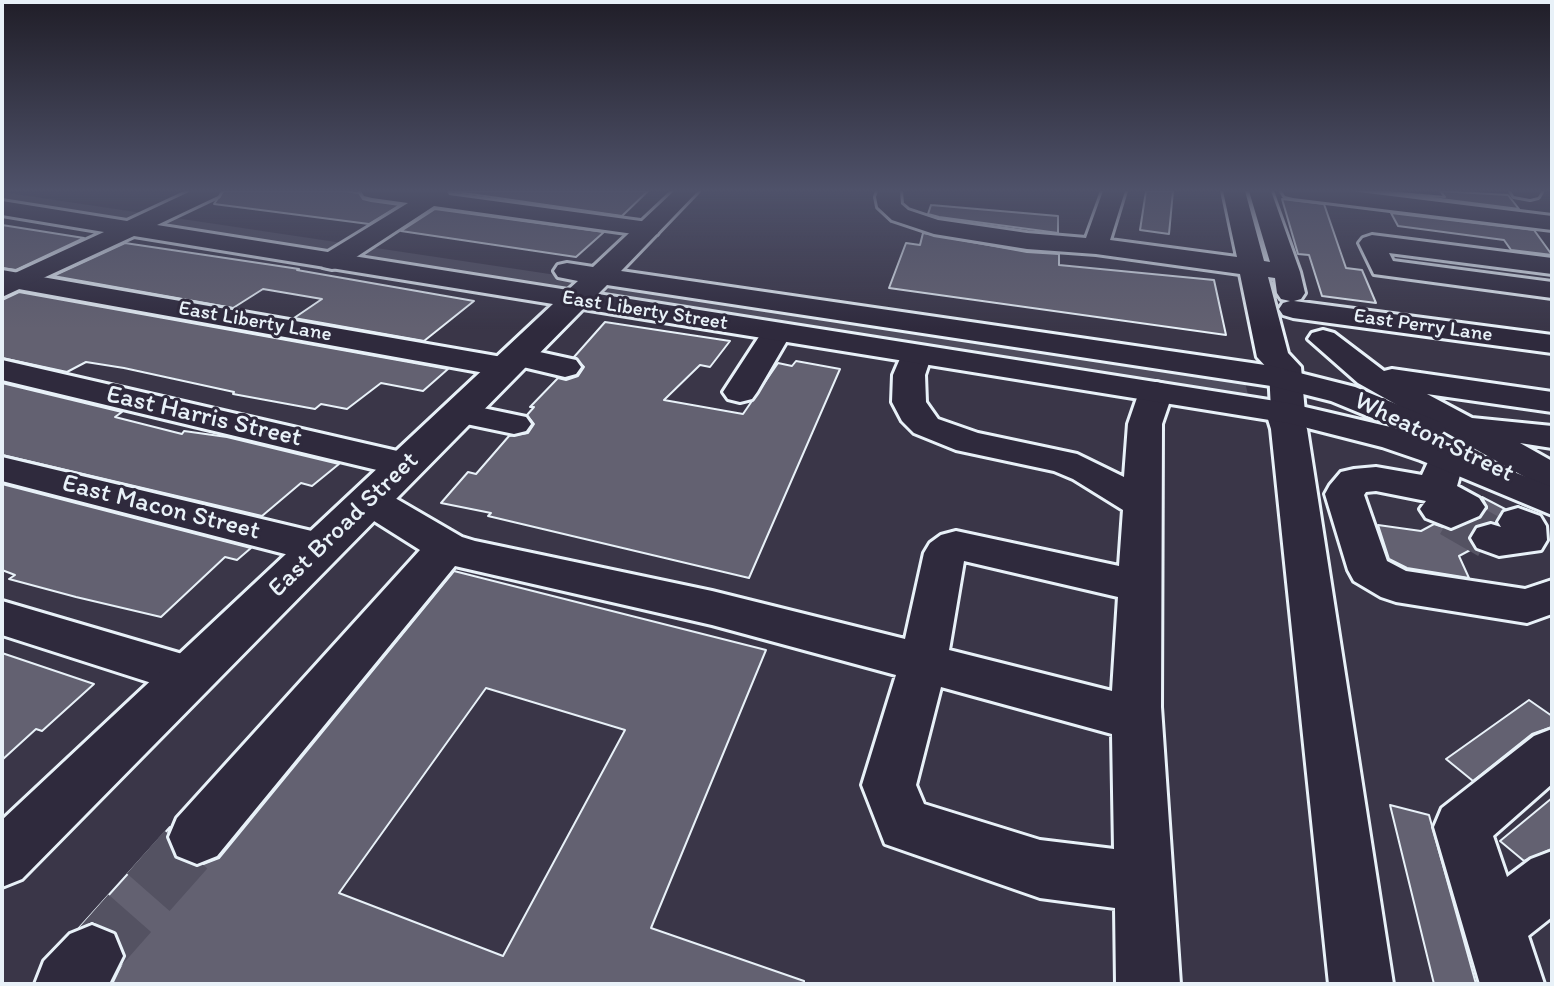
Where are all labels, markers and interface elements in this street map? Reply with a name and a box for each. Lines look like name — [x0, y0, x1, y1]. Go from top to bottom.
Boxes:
street label: East Liberty Street — [560, 285, 730, 337]
street label: East Liberty Lane — [176, 296, 334, 348]
street label: East Perry Lane — [1352, 304, 1494, 348]
street label: East Harris Street — [103, 379, 305, 455]
street label: Wheaton Street — [1349, 386, 1519, 490]
street label: East Broad Street — [262, 445, 426, 605]
street label: East Macon Street — [59, 468, 263, 548]

